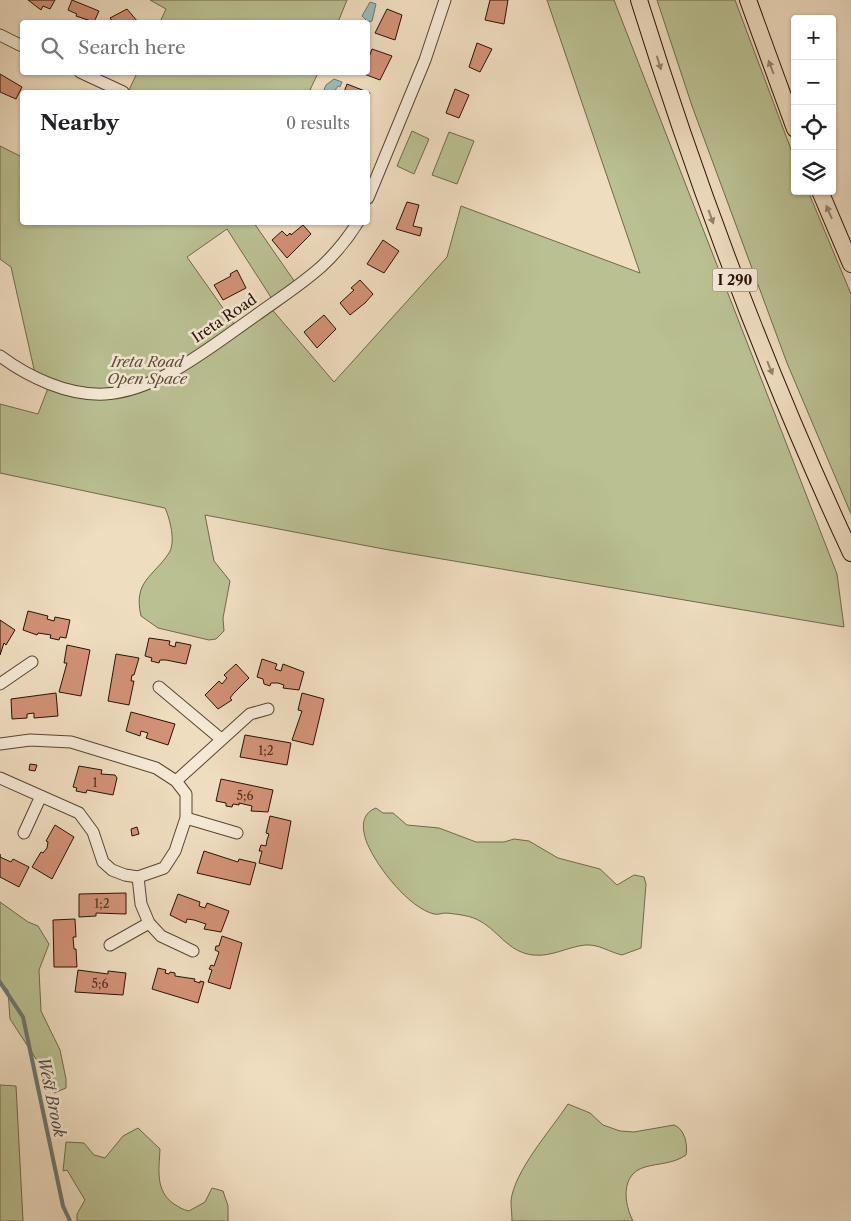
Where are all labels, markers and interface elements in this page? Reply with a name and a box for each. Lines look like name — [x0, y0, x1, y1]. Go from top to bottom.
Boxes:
map controls — [791, 15, 836, 195]
button: + — [791, 15, 836, 60]
search box — [20, 20, 370, 75]
icon: search — [38, 34, 66, 62]
text: Search here — [78, 36, 186, 59]
one-way arrow — [655, 56, 663, 71]
one-way arrow — [767, 59, 775, 74]
button: − — [791, 60, 836, 105]
button: locate — [791, 105, 836, 150]
text: Nearby — [40, 110, 119, 135]
text: 0 results — [286, 113, 350, 133]
button: layers — [791, 150, 836, 195]
one-way arrow — [825, 204, 833, 219]
one-way arrow — [707, 210, 715, 225]
road number: I 290 — [712, 268, 758, 292]
street label: Ireta Road — [188, 289, 260, 347]
park label: Ireta Road Open Space — [107, 352, 188, 388]
one-way arrow — [767, 361, 775, 375]
house number: 1;2 — [258, 743, 274, 758]
house number: 1 — [92, 775, 98, 790]
house number: 5;6 — [237, 788, 253, 803]
house number: 1;2 — [94, 896, 110, 911]
house number: 5;6 — [92, 976, 108, 991]
water label: West Brook — [34, 1055, 70, 1140]

